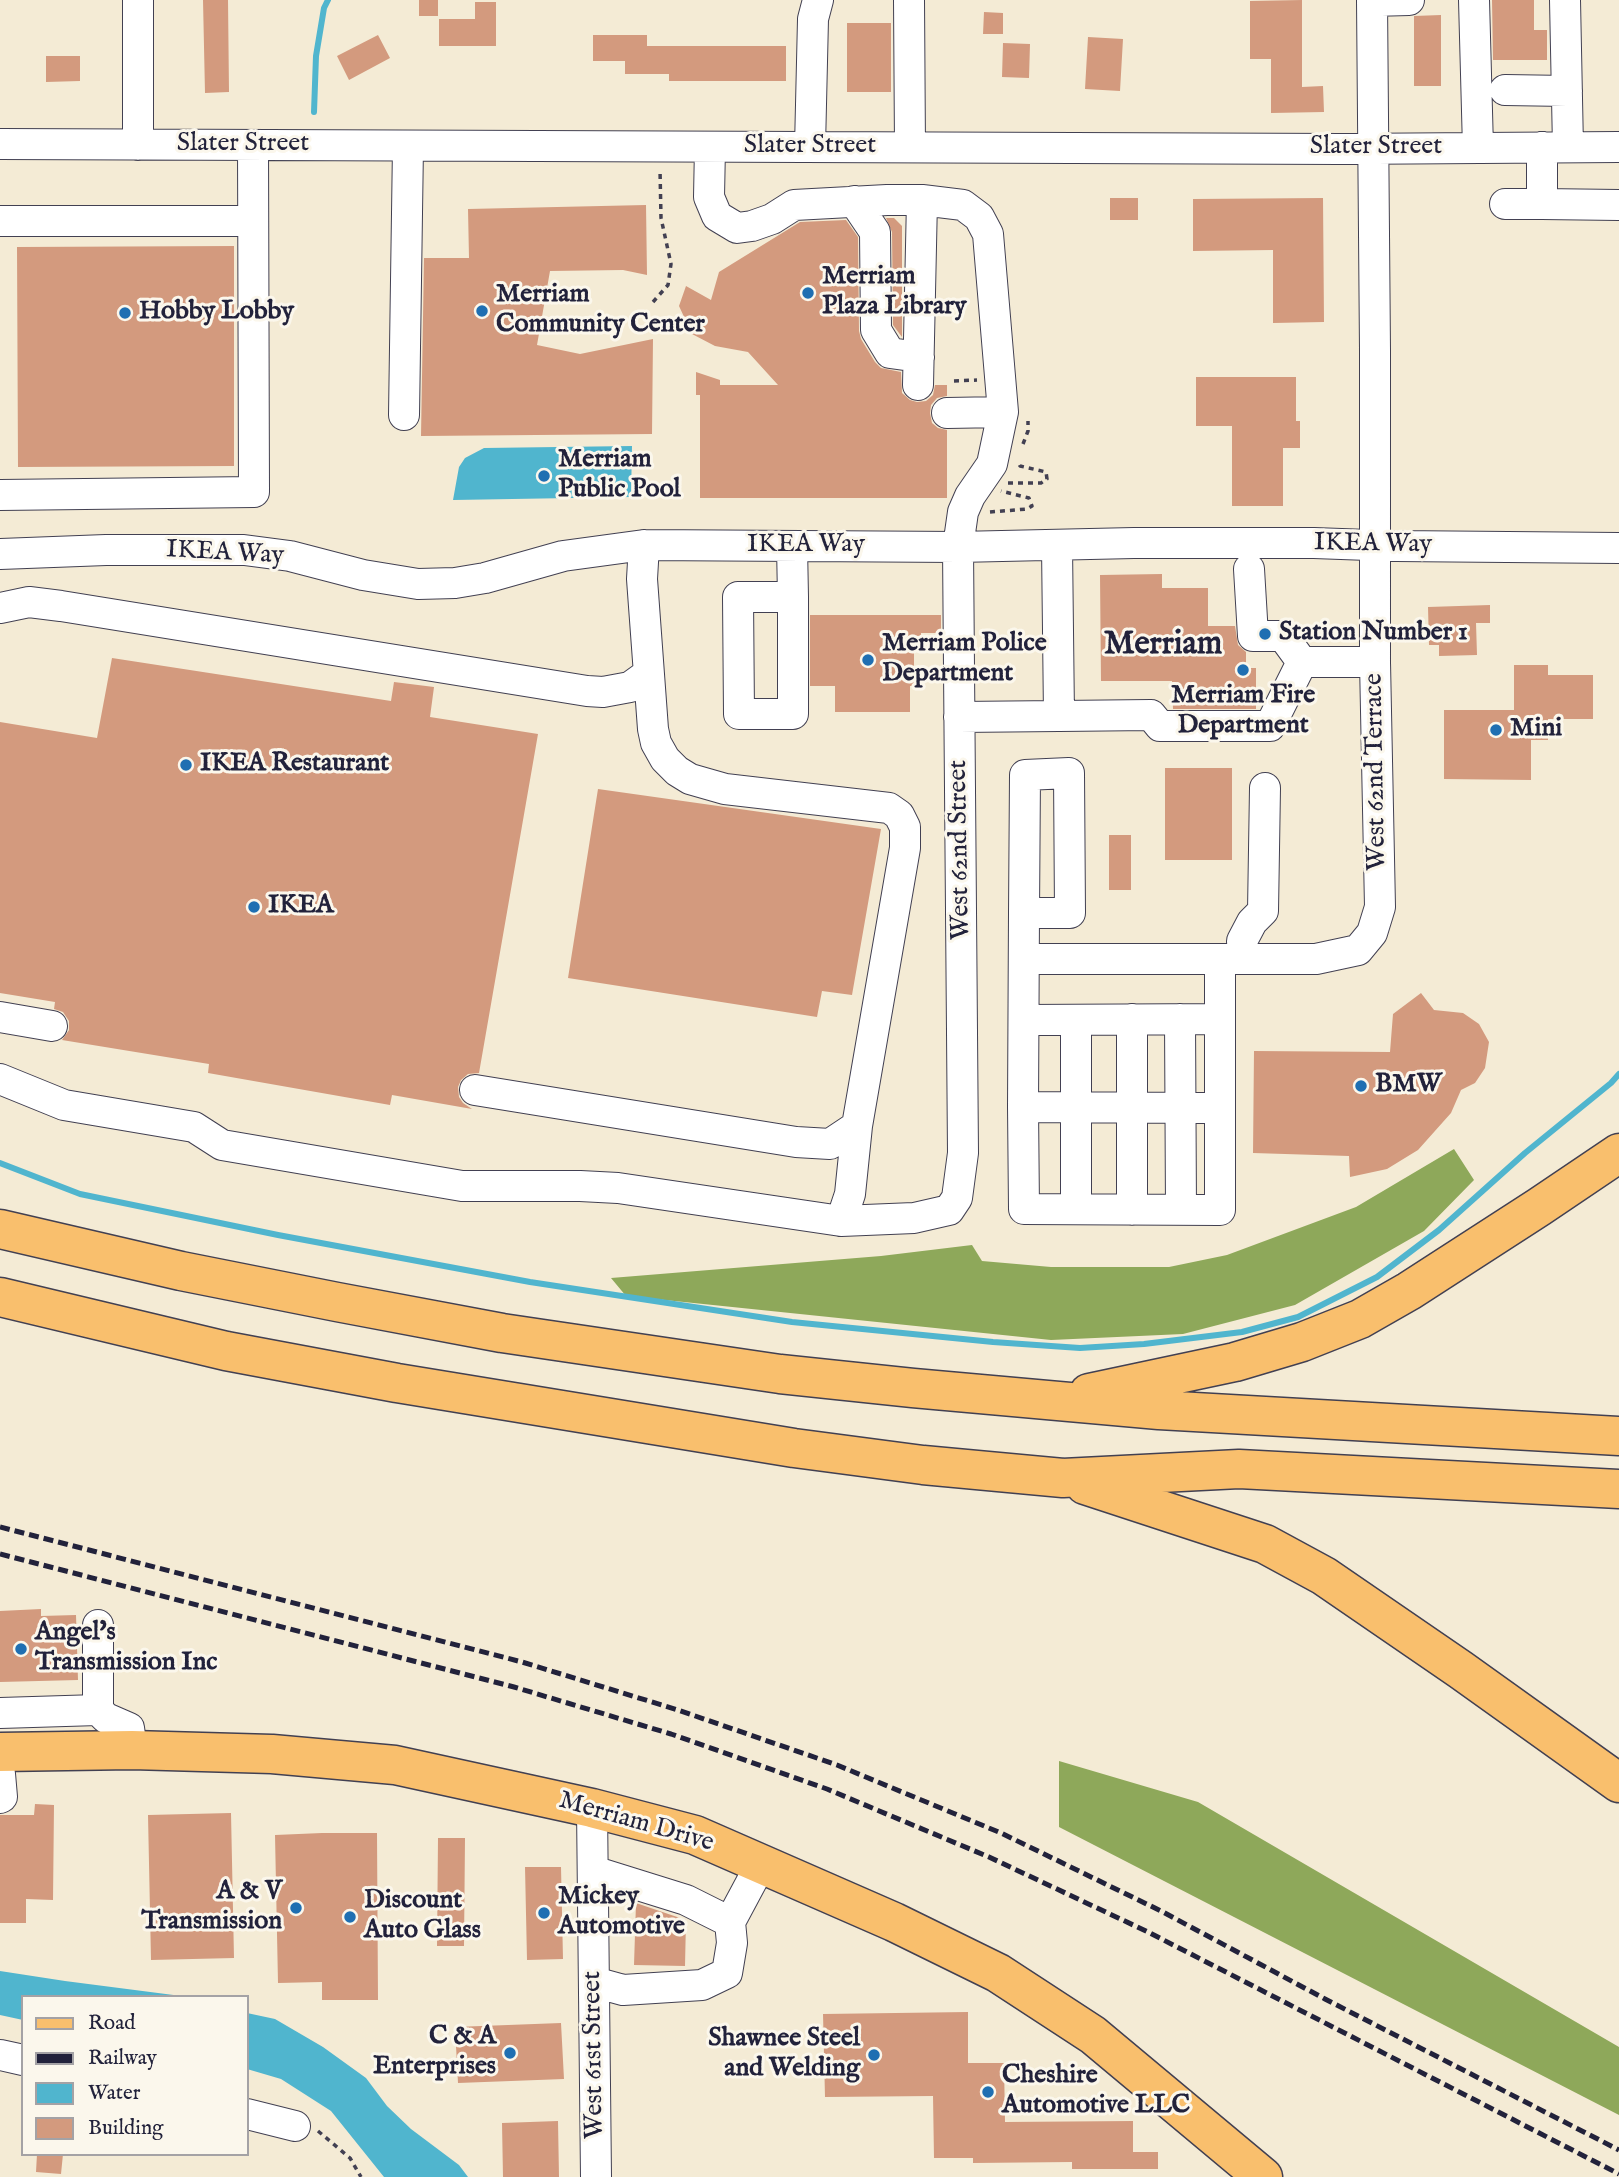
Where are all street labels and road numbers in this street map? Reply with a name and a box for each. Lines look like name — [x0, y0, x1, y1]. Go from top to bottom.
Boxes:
street label: Slater Street — [177, 129, 309, 161]
street label: Slater Street — [744, 131, 876, 163]
street label: Slater Street — [1310, 132, 1442, 164]
street label: IKEA Way — [1314, 528, 1432, 562]
street label: IKEA Way — [747, 530, 865, 562]
street label: IKEA Way — [165, 535, 285, 573]
street label: West 62nd Terrace — [1360, 673, 1394, 871]
street label: West 62nd Street — [944, 760, 978, 940]
street label: Merriam Drive — [555, 1786, 717, 1860]
street label: West 61st Street — [578, 1971, 612, 2139]

